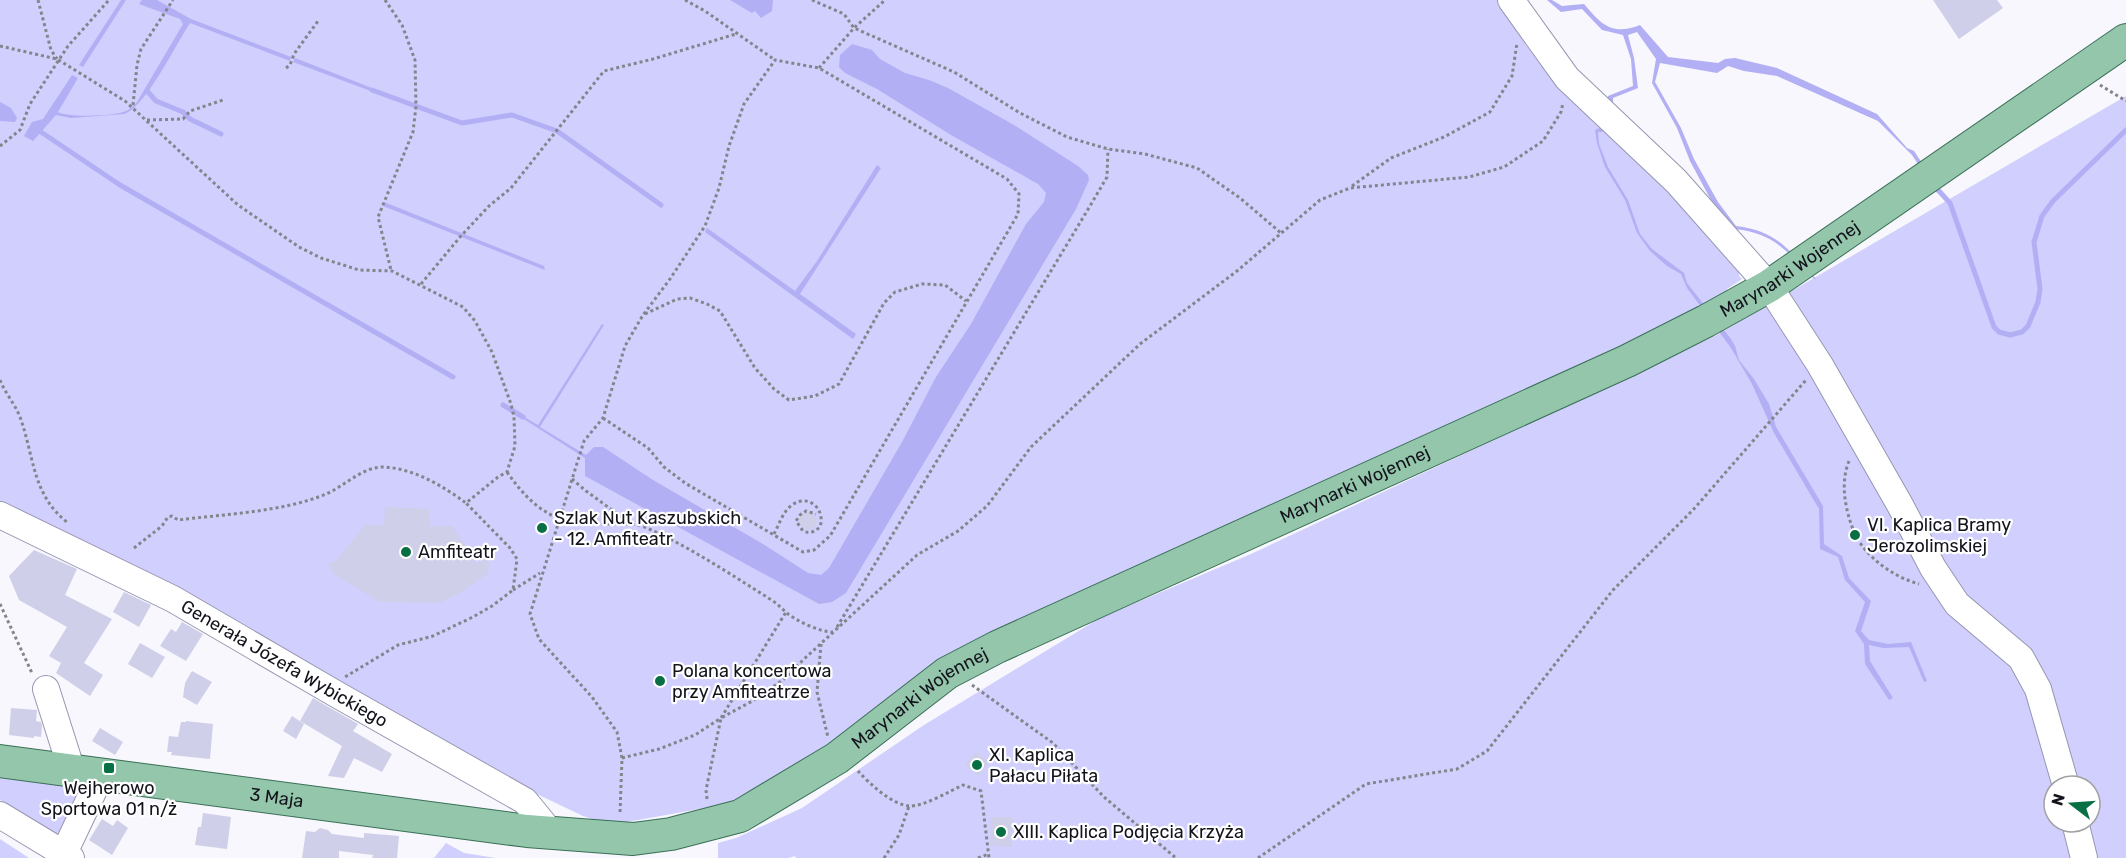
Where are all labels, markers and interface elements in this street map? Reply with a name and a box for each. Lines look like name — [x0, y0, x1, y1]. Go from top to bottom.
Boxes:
street label: Marynarki Wojennej — [1716, 216, 1864, 322]
street label: Marynarki Wojennej — [1277, 441, 1433, 528]
place label: Szlak Nut Kaszubskich - 12. Amfiteatr — [554, 507, 741, 550]
place label: VI. Kaplica Bramy Jerozolimskiej — [1867, 514, 2011, 557]
marker: Szlak Nut Kaszubskich - 12. Amfiteatr — [535, 521, 549, 535]
marker: VI. Kaplica Bramy Jerozolimskiej — [1848, 528, 1862, 542]
place label: Amfiteatr — [418, 541, 497, 563]
marker: Amfiteatr — [399, 545, 413, 559]
street label: Generała Józefa Wybickiego — [177, 595, 392, 732]
street label: Marynarki Wojennej — [847, 643, 992, 754]
place label: Polana koncertowa przy Amfiteatrze — [672, 660, 832, 703]
marker: Polana koncertowa przy Amfiteatrze — [653, 674, 667, 688]
place label: XI. Kaplica Pałacu Piłata — [989, 744, 1098, 787]
marker: XI. Kaplica Pałacu Piłata — [970, 758, 984, 772]
marker: Wejherowo Sportowa 01 n/ż — [102, 761, 116, 775]
north arrow — [2042, 774, 2102, 834]
place label: Wejherowo Sportowa 01 n/ż — [41, 777, 177, 820]
street label: 3 Maja — [248, 783, 305, 812]
text: N — [2047, 791, 2069, 808]
place label: XIII. Kaplica Podjęcia Krzyża — [1013, 821, 1244, 843]
marker: XIII. Kaplica Podjęcia Krzyża — [994, 825, 1008, 839]

